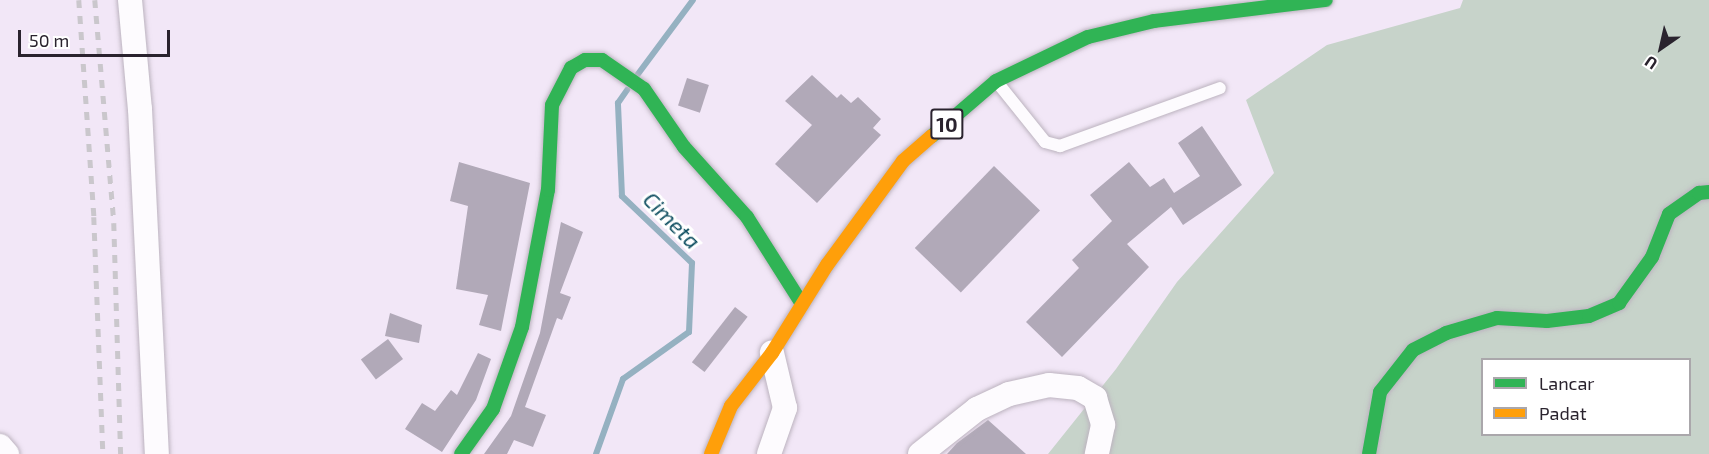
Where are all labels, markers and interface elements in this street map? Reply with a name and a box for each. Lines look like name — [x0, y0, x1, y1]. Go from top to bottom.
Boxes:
scale bar — [21, 18, 172, 56]
north arrow — [1631, 18, 1691, 78]
text: 50 m — [29, 29, 69, 51]
text: U — [1641, 52, 1661, 74]
road number: 10 — [929, 107, 965, 141]
water label: Cimeta — [638, 186, 706, 254]
legend — [1481, 358, 1691, 436]
text: Lancar — [1539, 372, 1595, 394]
text: Padat — [1539, 402, 1586, 424]

